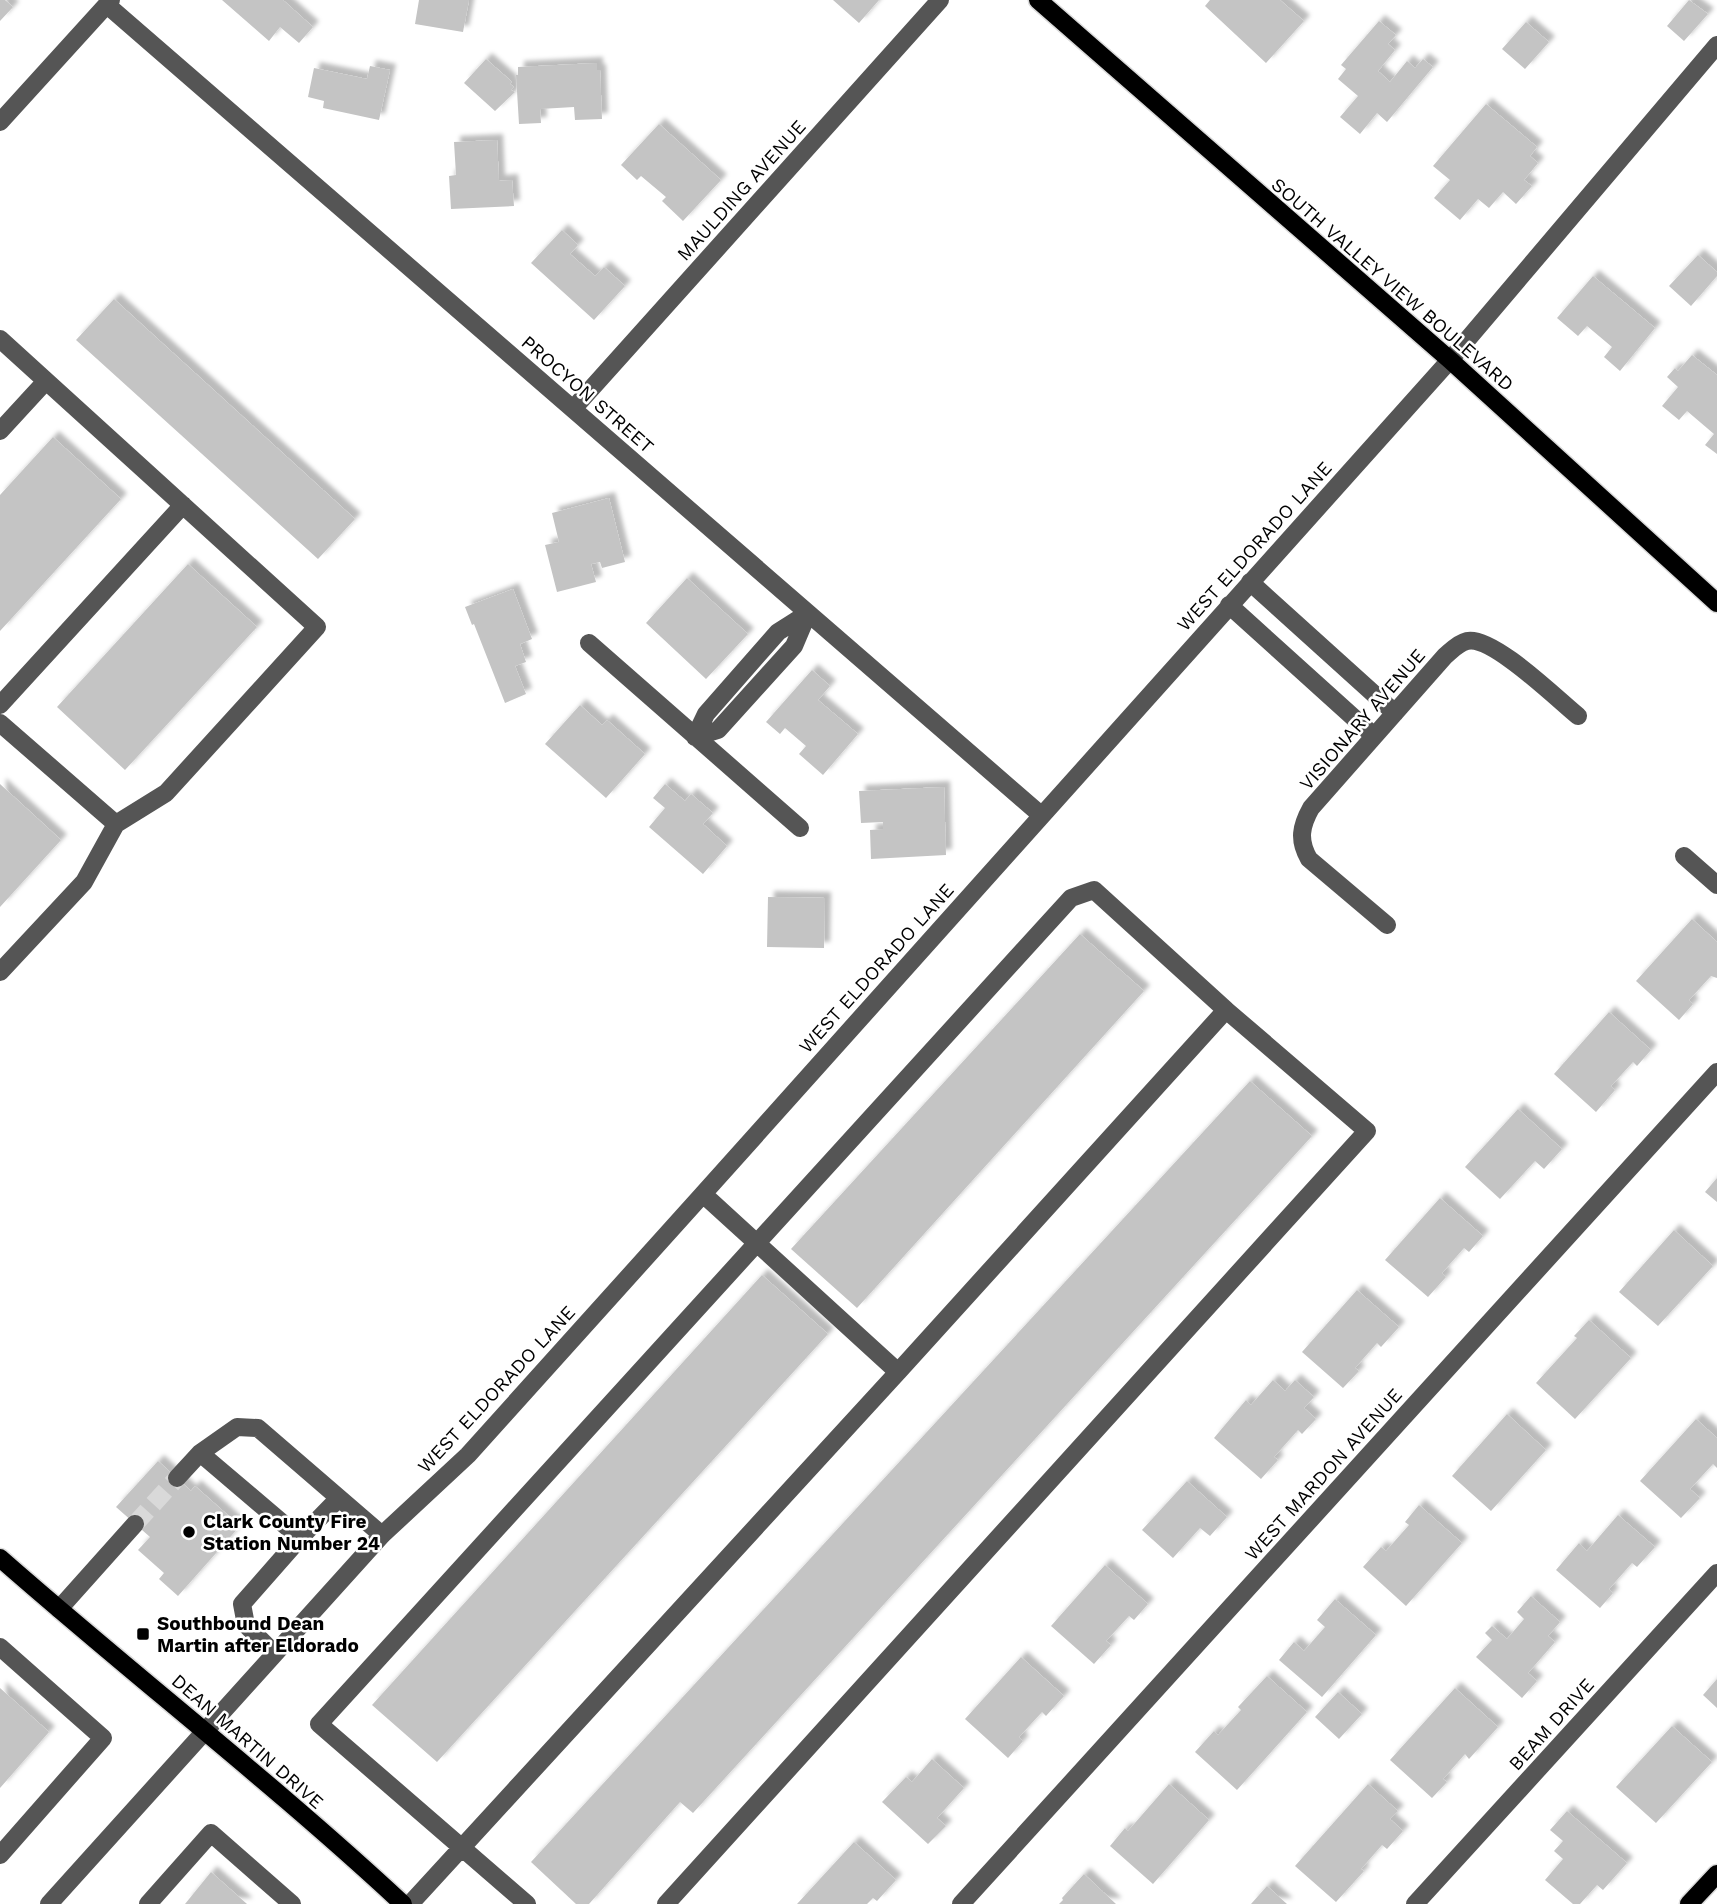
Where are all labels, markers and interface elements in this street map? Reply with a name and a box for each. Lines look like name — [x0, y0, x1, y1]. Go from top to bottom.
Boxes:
street label: MAULDING AVENUE — [672, 115, 811, 265]
street label: SOUTH VALLEY VIEW BOULEVARD — [1267, 173, 1519, 396]
street label: PROCYON STREET — [517, 331, 659, 458]
street label: WEST ELDORADO LANE — [1172, 457, 1337, 636]
street label: VISIONARY AVENUE — [1295, 644, 1430, 795]
street label: WEST ELDORADO LANE — [794, 879, 959, 1058]
street label: WEST ELDORADO LANE — [413, 1301, 580, 1478]
street label: WEST MARDON AVENUE — [1240, 1383, 1407, 1565]
place label: Clark County Fire Station Number 24 — [203, 1510, 380, 1555]
marker: Clark County Fire Station Number 24 — [181, 1524, 197, 1540]
place label: Southbound Dean Martin after Eldorado — [157, 1612, 359, 1657]
marker: Southbound Dean Martin after Eldorado — [135, 1626, 151, 1642]
street label: DEAN MARTIN DRIVE — [167, 1669, 328, 1814]
street label: BEAM DRIVE — [1504, 1673, 1599, 1775]

